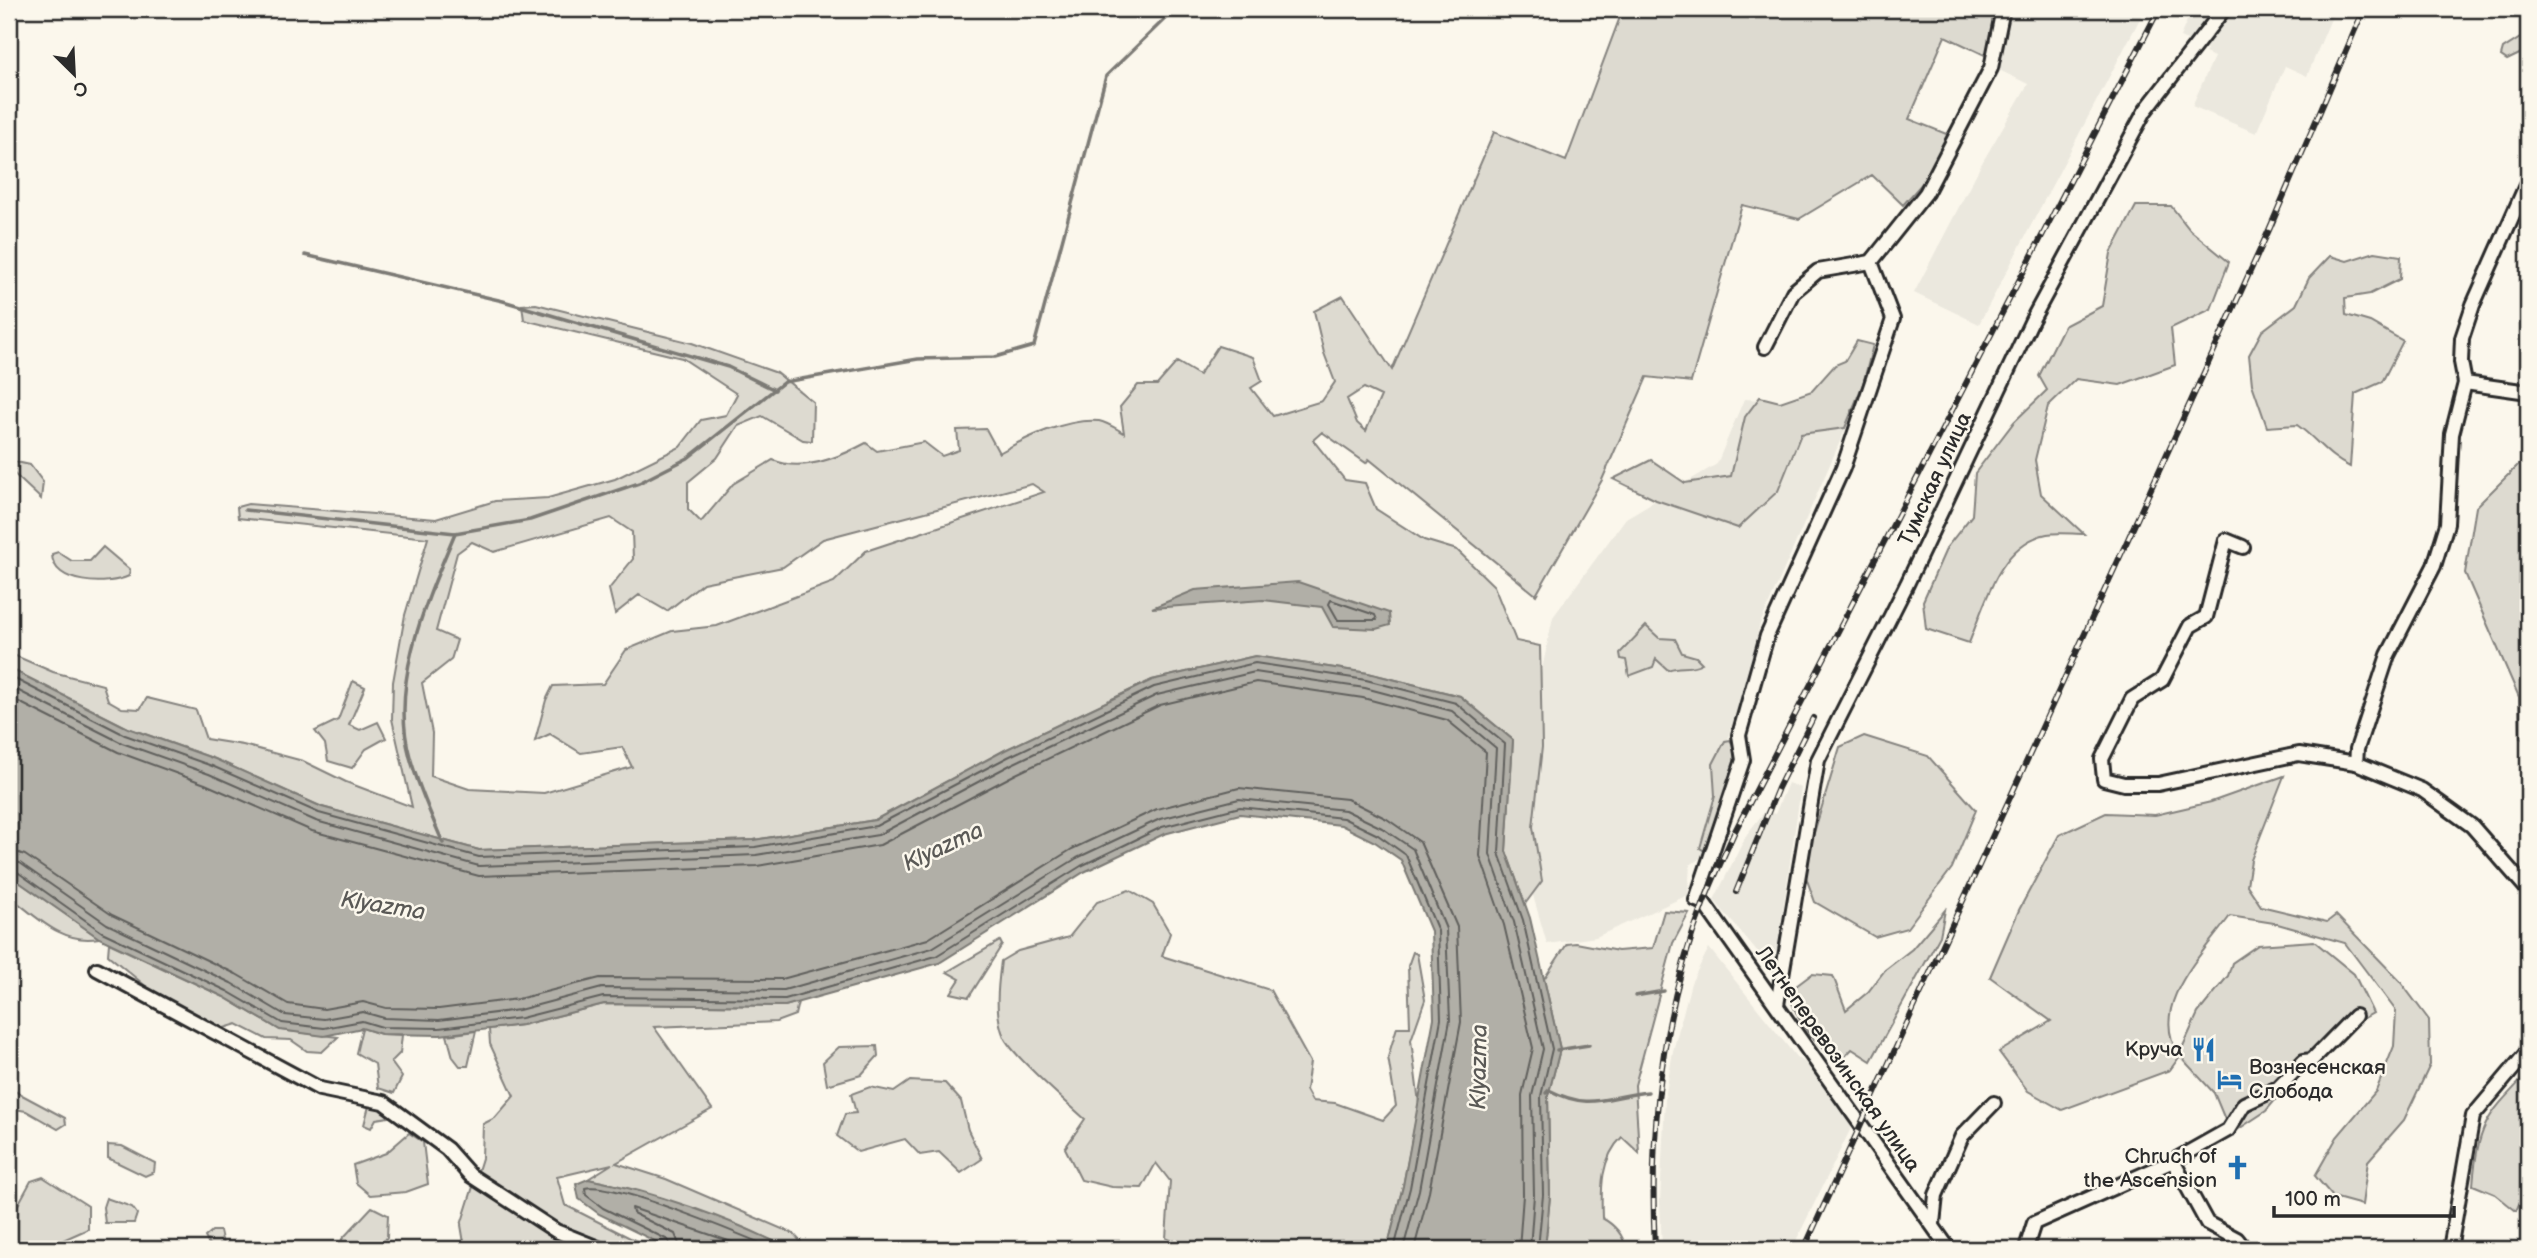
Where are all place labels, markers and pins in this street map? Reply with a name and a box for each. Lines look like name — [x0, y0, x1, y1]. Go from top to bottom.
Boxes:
restaurant icon: Круча — [2189, 1035, 2217, 1063]
place label: Круча — [2125, 1037, 2184, 1062]
place label: Вознесенская Слобода — [2249, 1055, 2386, 1104]
hotel icon: Вознесенская Слобода — [2215, 1065, 2243, 1093]
place label: Chruch of the Ascension — [2084, 1144, 2217, 1193]
church icon: Chruch of the Ascension — [2223, 1154, 2251, 1182]

